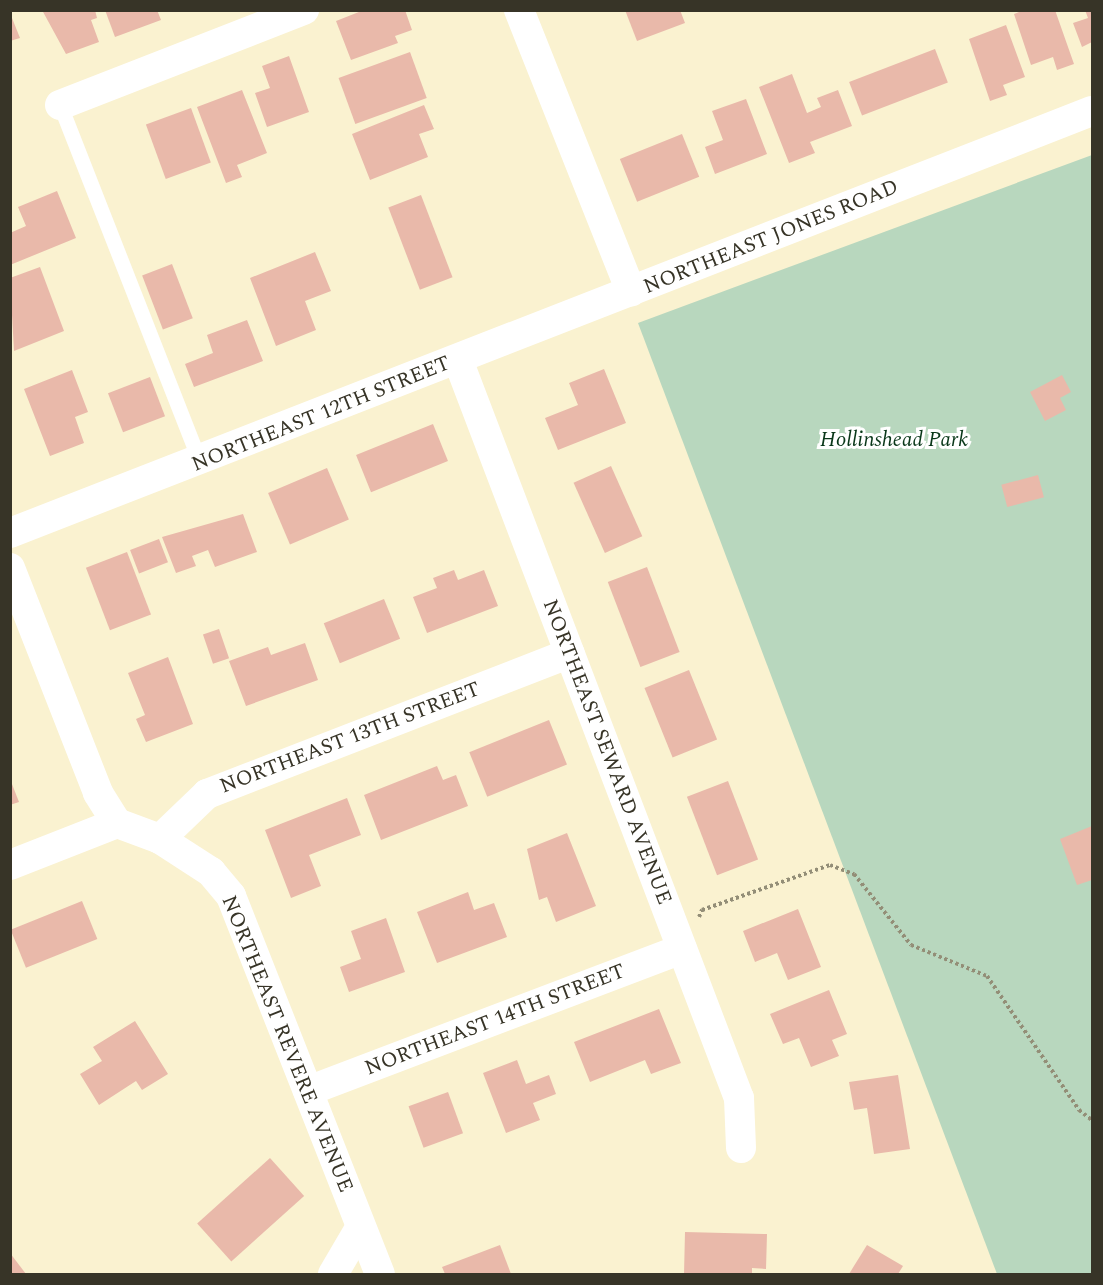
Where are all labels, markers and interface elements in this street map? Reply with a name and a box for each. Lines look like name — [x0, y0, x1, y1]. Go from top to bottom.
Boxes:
street label: NORTHEAST JONES ROAD — [640, 174, 902, 300]
street label: NORTHEAST 12TH STREET — [188, 350, 454, 478]
park label: Hollinshead Park — [820, 427, 968, 453]
street label: NORTHEAST SEWARD AVENUE — [537, 596, 677, 908]
street label: NORTHEAST 13TH STREET — [216, 677, 484, 799]
street label: NORTHEAST REVERE AVENUE — [216, 892, 358, 1196]
street label: NORTHEAST 14TH STREET — [361, 959, 629, 1081]

